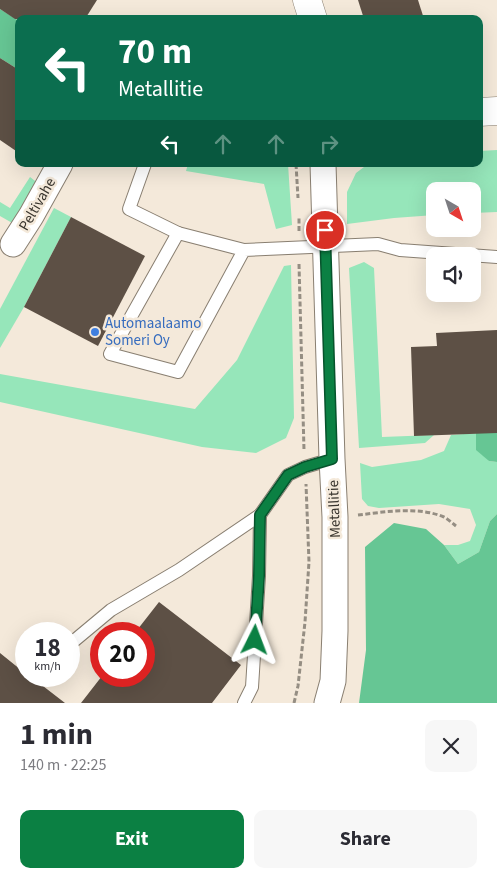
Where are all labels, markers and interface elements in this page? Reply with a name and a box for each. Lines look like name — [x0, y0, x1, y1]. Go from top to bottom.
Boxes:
text: 70 m — [118, 27, 192, 77]
icon: left — [35, 35, 100, 100]
text: Metallitie — [118, 73, 203, 105]
icon: left — [156, 130, 184, 158]
icon: ahead — [209, 130, 237, 158]
icon: ahead — [262, 130, 290, 158]
icon: right — [315, 130, 343, 158]
street label: Peltivahe — [14, 174, 61, 235]
north arrow — [426, 182, 481, 238]
map controls — [426, 182, 481, 302]
pin — [304, 209, 346, 251]
icon: arrive — [311, 216, 339, 244]
button: sound — [426, 247, 481, 302]
place label: Automaalaamo Someri Oy — [105, 313, 201, 351]
marker: Automaalaamo Someri Oy — [89, 326, 101, 338]
street label: Metallitie — [323, 480, 346, 538]
position arrow — [228, 613, 280, 665]
speed limit sign: 20 — [90, 622, 155, 687]
text: 18 — [34, 630, 61, 666]
text: km/h — [34, 658, 61, 675]
text: 1 min — [20, 713, 93, 756]
button: close — [425, 720, 477, 772]
text: 140 m · 22:25 — [20, 754, 107, 776]
button: Exit — [20, 810, 244, 868]
button: Share — [254, 810, 477, 868]

